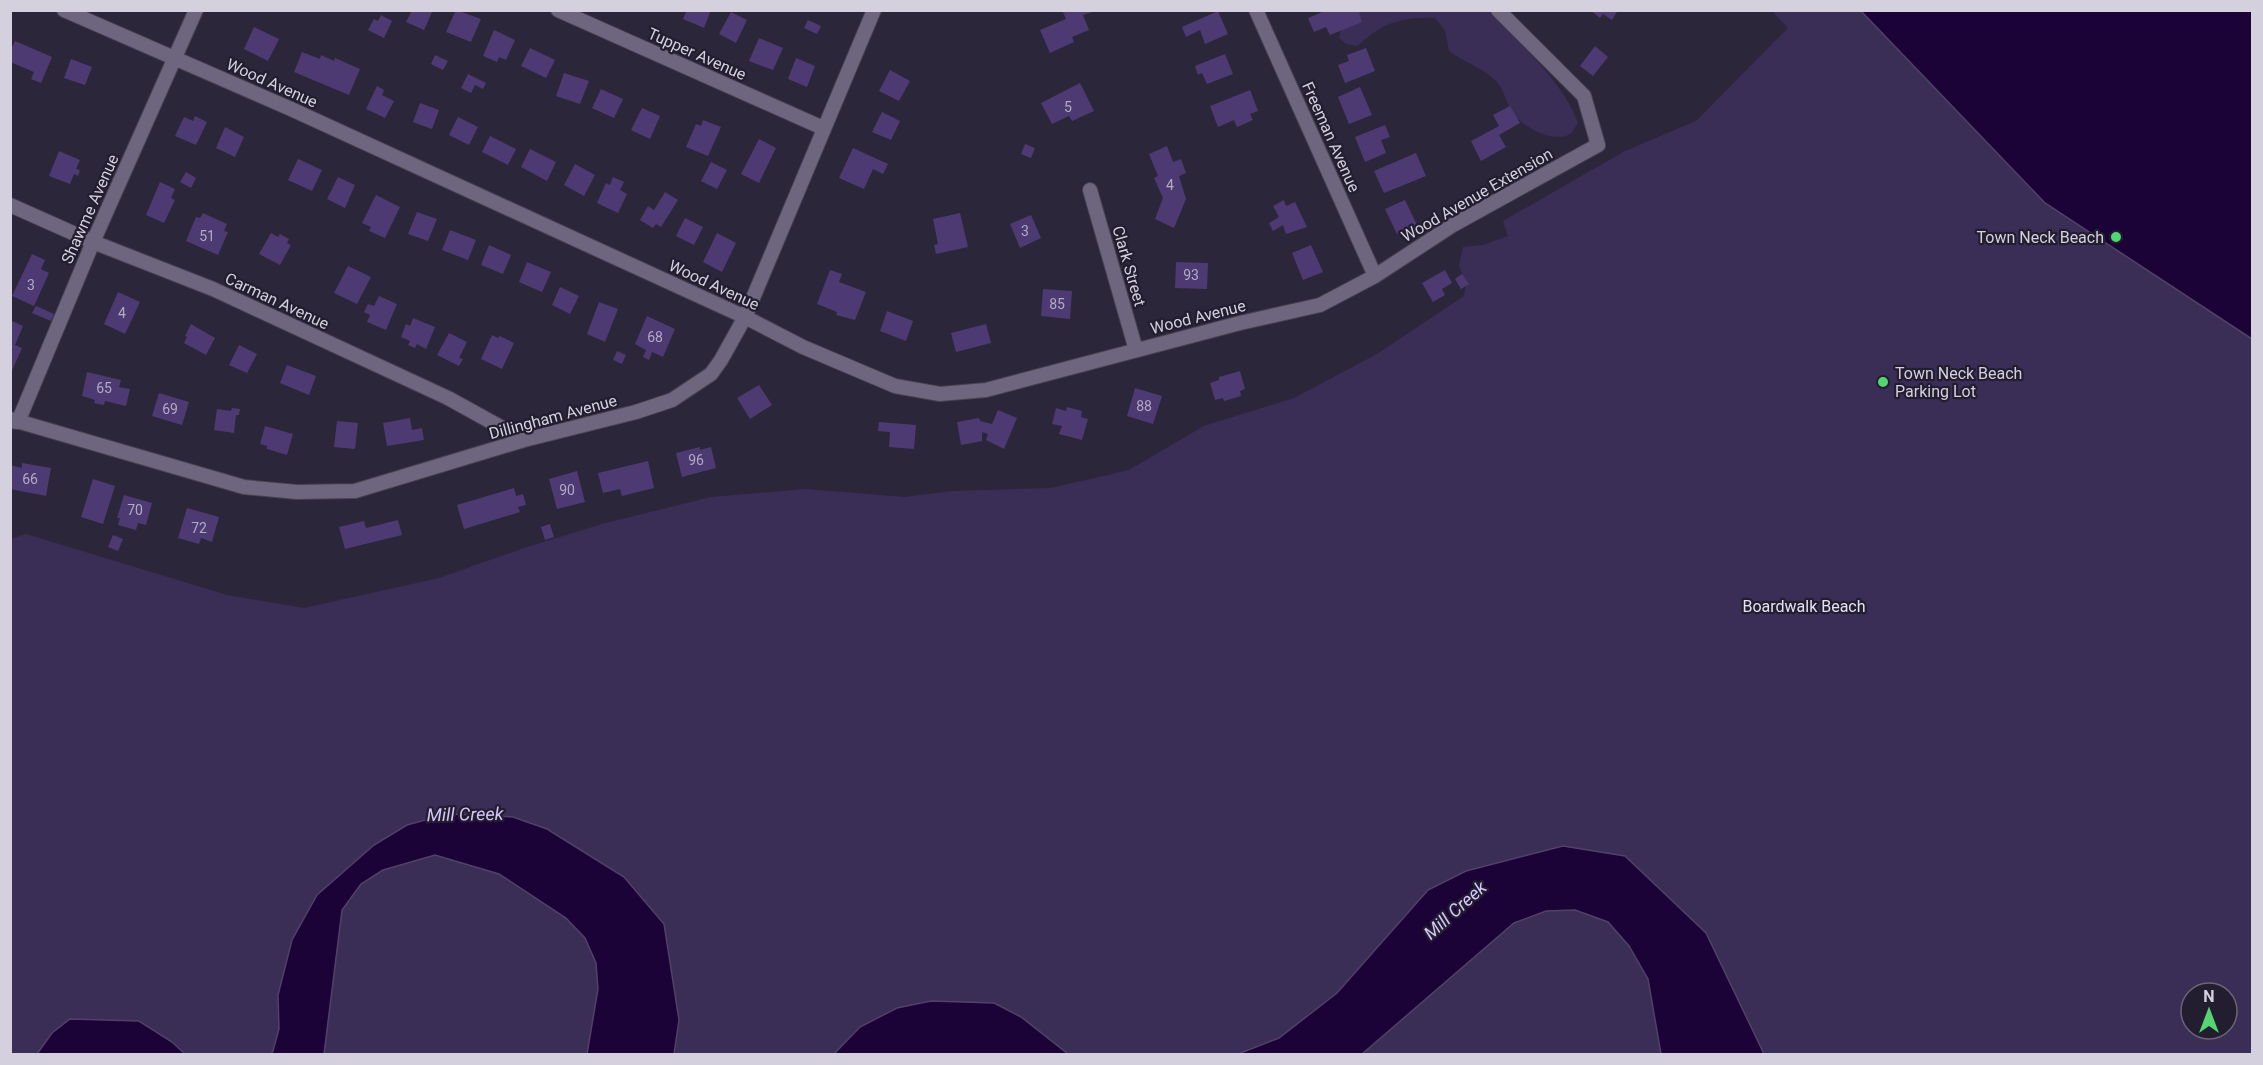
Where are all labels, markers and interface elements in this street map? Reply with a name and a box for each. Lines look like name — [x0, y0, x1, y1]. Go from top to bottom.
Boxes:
street label: Tupper Avenue — [645, 24, 749, 84]
street label: Wood Avenue — [224, 54, 320, 112]
street label: Freeman Avenue — [1298, 79, 1364, 195]
house number: 5 — [1064, 99, 1072, 115]
street label: Wood Avenue Extension — [1398, 144, 1556, 246]
street label: Shawme Avenue — [57, 151, 123, 267]
house number: 4 — [1166, 177, 1174, 193]
house number: 3 — [1021, 223, 1029, 239]
street label: Clark Street — [1108, 224, 1150, 308]
house number: 51 — [199, 228, 215, 244]
place label: Town Neck Beach — [1977, 228, 2104, 247]
marker: Town Neck Beach — [2109, 230, 2123, 244]
street label: Wood Avenue — [666, 256, 762, 314]
house number: 93 — [1183, 267, 1199, 283]
street label: Carman Avenue — [222, 269, 332, 333]
house number: 3 — [27, 277, 35, 293]
house number: 85 — [1049, 296, 1065, 312]
street label: Wood Avenue — [1148, 296, 1248, 338]
house number: 4 — [118, 305, 126, 321]
house number: 68 — [647, 329, 663, 345]
place label: Town Neck Beach Parking Lot — [1895, 364, 2022, 401]
marker: Town Neck Beach Parking Lot — [1876, 375, 1890, 389]
house number: 65 — [96, 380, 112, 396]
street label: Dillingham Avenue — [487, 391, 619, 443]
house number: 88 — [1136, 398, 1152, 414]
house number: 69 — [162, 401, 178, 417]
house number: 96 — [688, 452, 704, 468]
house number: 66 — [22, 471, 38, 487]
house number: 90 — [559, 482, 575, 498]
house number: 70 — [127, 502, 143, 518]
house number: 72 — [191, 520, 207, 536]
park label: Boardwalk Beach — [1742, 597, 1866, 616]
water label: Mill Creek — [426, 803, 505, 825]
water label: Mill Creek — [1419, 876, 1491, 944]
north arrow — [2179, 981, 2239, 1041]
text: N — [2203, 987, 2215, 1006]

